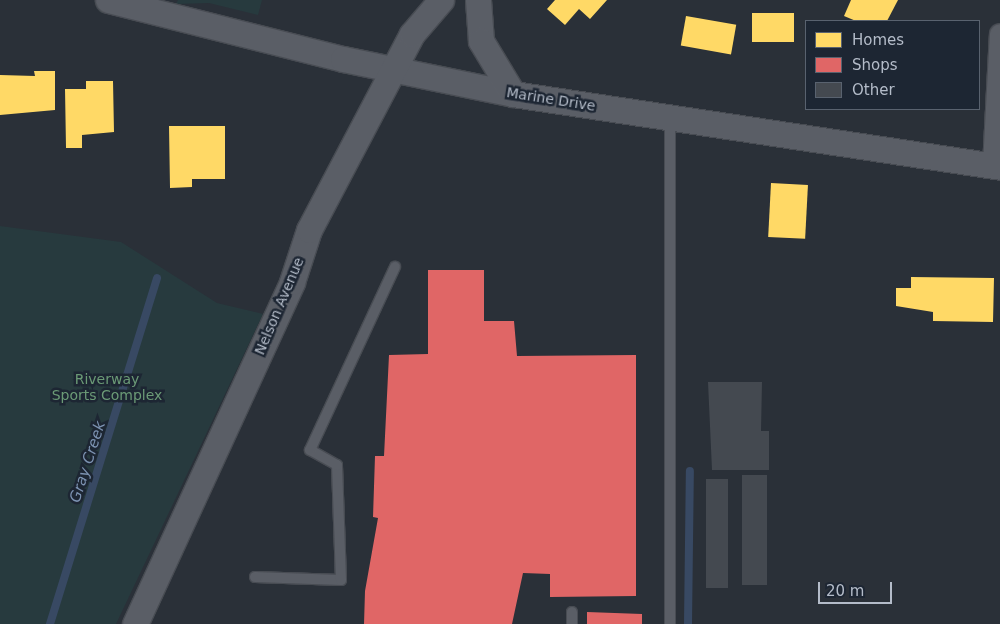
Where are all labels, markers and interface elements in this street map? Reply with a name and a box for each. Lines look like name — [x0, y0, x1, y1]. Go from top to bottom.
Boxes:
legend — [805, 20, 980, 110]
text: Homes — [852, 31, 904, 49]
text: Shops — [852, 56, 898, 74]
text: Other — [852, 81, 895, 99]
street label: Marine Drive — [505, 84, 597, 114]
street label: Nelson Avenue — [251, 255, 307, 357]
park label: Riverway Sports Complex — [52, 371, 162, 404]
water label: Gray Creek — [66, 419, 110, 505]
scale bar — [820, 572, 894, 604]
text: 20 m — [826, 582, 864, 600]

